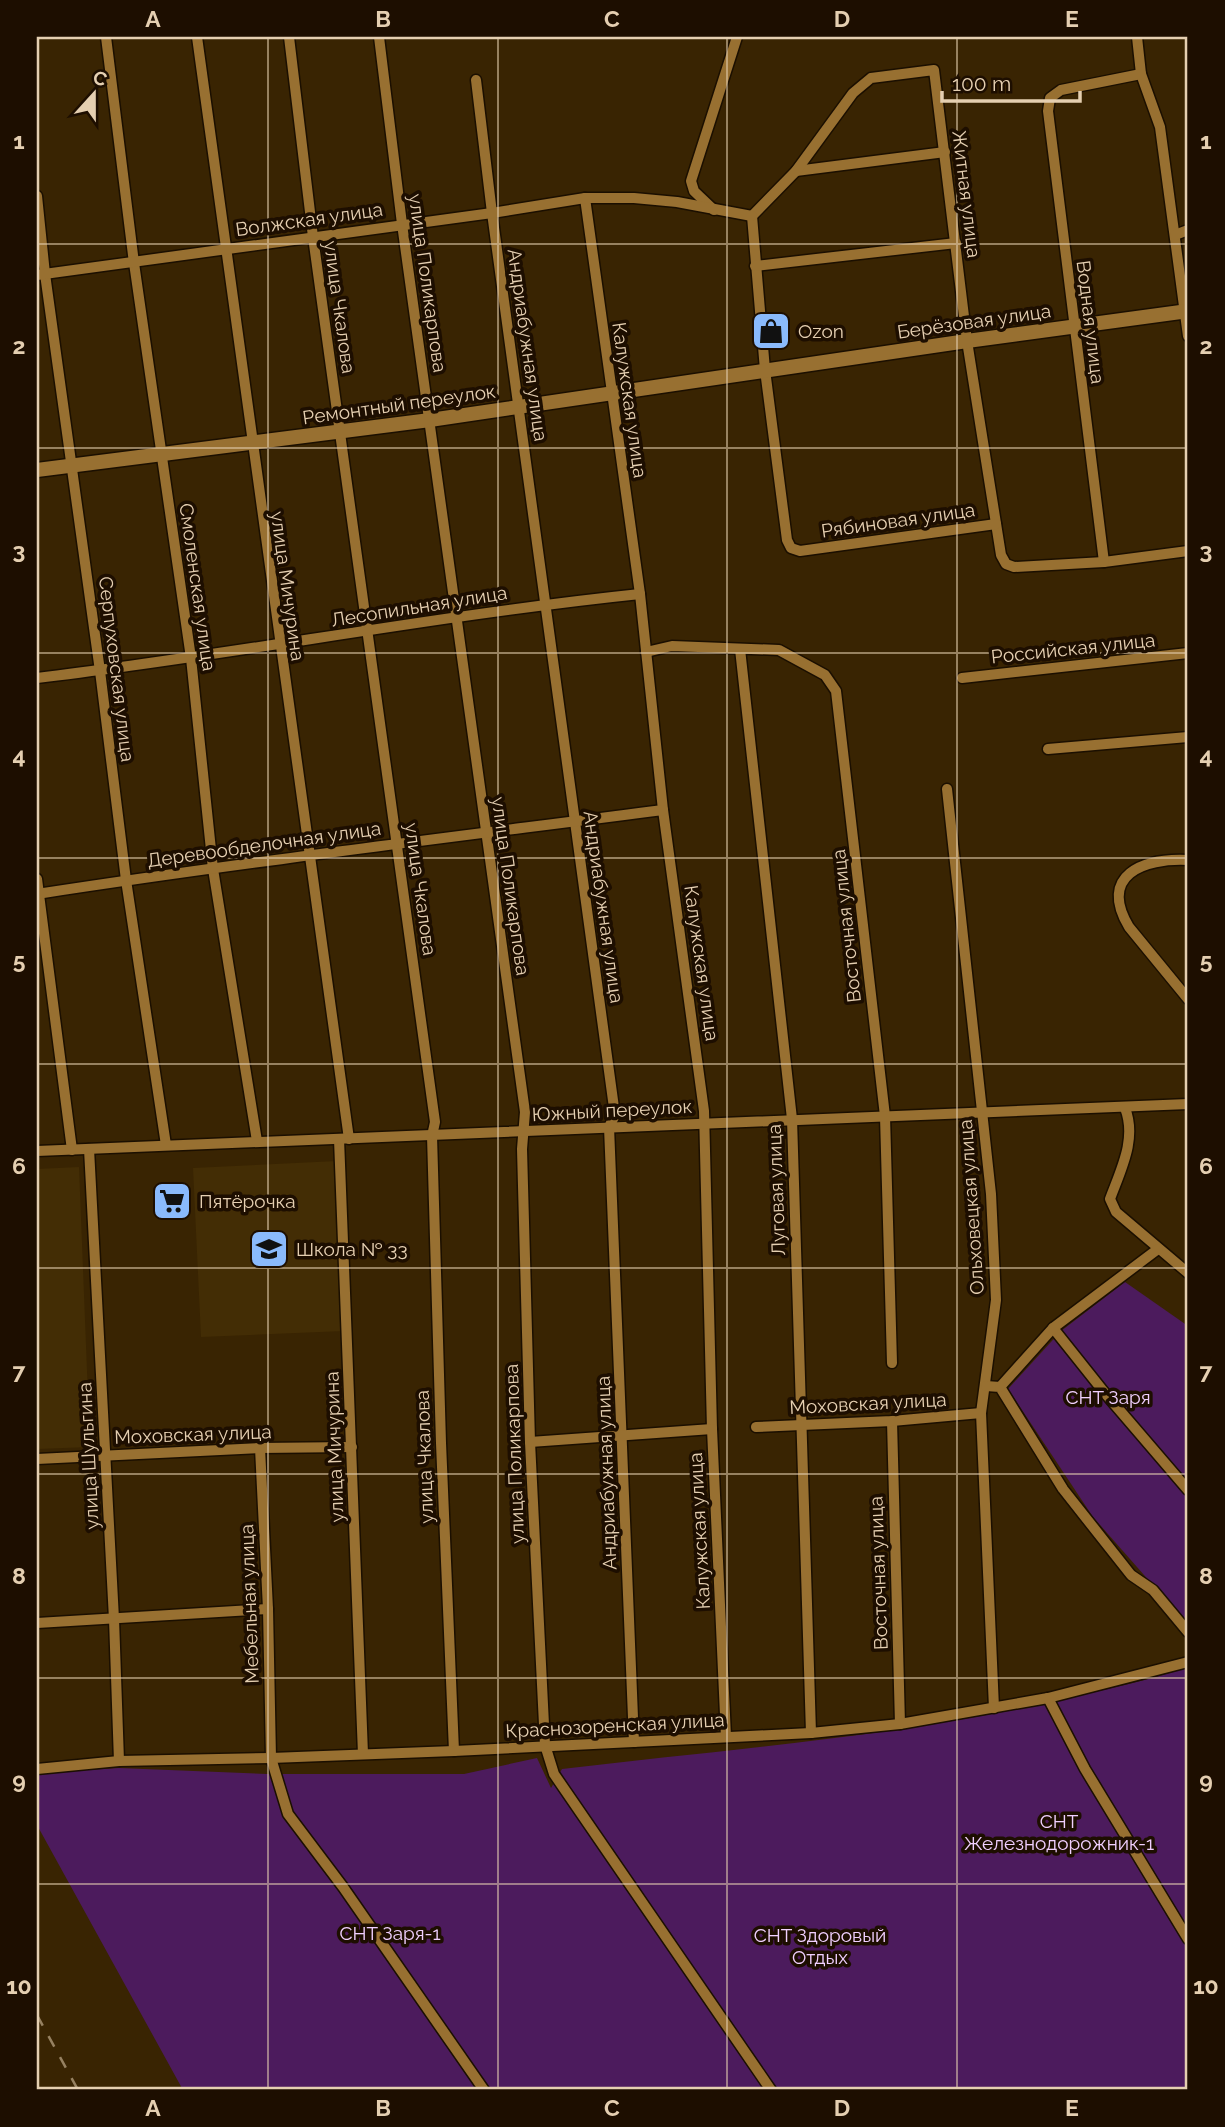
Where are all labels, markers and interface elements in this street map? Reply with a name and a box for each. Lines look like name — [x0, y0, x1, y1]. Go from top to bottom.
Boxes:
text: A — [145, 5, 161, 32]
text: B — [375, 5, 391, 32]
text: C — [604, 5, 620, 32]
text: D — [834, 5, 850, 32]
text: E — [1065, 5, 1079, 32]
north arrow — [60, 60, 130, 130]
scale bar — [942, 60, 1080, 104]
text: С — [90, 66, 110, 91]
text: 100 m — [952, 71, 1011, 96]
text: 1 — [13, 127, 25, 154]
text: 1 — [1200, 127, 1212, 154]
street label: Житная улица — [948, 129, 986, 259]
street label: улица Поликарпова — [405, 192, 451, 374]
street label: Волжская улица — [234, 198, 384, 240]
street label: улица Чкалова — [320, 239, 360, 375]
street label: Андриабужная улица — [504, 247, 552, 443]
street label: Водная улица — [1073, 259, 1109, 385]
street label: Берёзовая улица — [896, 299, 1052, 343]
shop icon: Ozon — [750, 310, 792, 352]
place label: Ozon — [798, 320, 844, 342]
street label: Калужская улица — [608, 321, 652, 479]
text: 2 — [13, 332, 25, 359]
text: 2 — [1200, 332, 1212, 359]
street label: Ремонтный переулок — [301, 380, 497, 428]
street label: Рябиновая улица — [820, 498, 976, 542]
street label: Смоленская улица — [175, 502, 221, 672]
street label: улица Мичурина — [267, 510, 309, 662]
text: 3 — [13, 537, 25, 564]
text: 3 — [1200, 537, 1212, 564]
street label: Серпуховская улица — [95, 575, 139, 763]
street label: Лесопильная улица — [329, 581, 509, 631]
street label: Российская улица — [990, 628, 1156, 668]
text: 4 — [12, 742, 26, 769]
text: 4 — [1199, 742, 1213, 769]
street label: улица Поликарпова — [488, 795, 534, 977]
street label: Андриабужная улица — [580, 809, 628, 1005]
street label: Деревообделочная улица — [146, 817, 382, 871]
street label: улица Чкалова — [401, 821, 441, 957]
street label: Восточная улица — [827, 848, 865, 1004]
street label: Калужская улица — [680, 884, 724, 1042]
text: 5 — [13, 947, 26, 974]
text: 5 — [1200, 947, 1213, 974]
street label: Южный переулок — [531, 1095, 693, 1125]
street label: Ольховецкая улица — [954, 1119, 988, 1295]
street label: Луговая улица — [763, 1124, 789, 1256]
text: 6 — [12, 1152, 26, 1179]
text: 6 — [1199, 1152, 1213, 1179]
supermarket icon: Пятёрочка — [151, 1180, 193, 1222]
place label: Пятёрочка — [199, 1190, 296, 1212]
school or university icon: Школа № 33 — [248, 1228, 290, 1270]
place label: Школа № 33 — [296, 1238, 408, 1260]
text: 7 — [13, 1357, 26, 1384]
text: 7 — [1200, 1357, 1213, 1384]
street label: улица Поликарпова — [500, 1364, 528, 1544]
street label: улица Мичурина — [320, 1371, 348, 1523]
street label: Андриабужная улица — [592, 1376, 620, 1570]
street label: улица Шульгина — [73, 1382, 103, 1530]
park label: СНТ Заря — [1065, 1386, 1151, 1408]
street label: Моховская улица — [789, 1388, 947, 1418]
street label: улица Чкалова — [411, 1390, 437, 1524]
street label: Моховская улица — [114, 1420, 272, 1448]
street label: Калужская улица — [684, 1452, 714, 1610]
street label: Восточная улица — [864, 1496, 892, 1650]
street label: Мебельная улица — [235, 1524, 263, 1684]
text: 8 — [12, 1562, 26, 1589]
text: 8 — [1199, 1562, 1213, 1589]
street label: Краснозоренская улица — [505, 1708, 725, 1742]
text: 9 — [12, 1767, 26, 1794]
text: 9 — [1199, 1767, 1213, 1794]
park label: СНТ Железнодорожник-1 — [964, 1810, 1154, 1854]
park label: СНТ Заря-1 — [339, 1922, 441, 1944]
park label: СНТ Здоровый Отдых — [754, 1924, 886, 1968]
text: 10 — [6, 1972, 32, 1999]
text: 10 — [1193, 1972, 1219, 1999]
text: A — [145, 2094, 161, 2121]
text: B — [375, 2094, 391, 2121]
text: C — [604, 2094, 620, 2121]
text: D — [834, 2094, 850, 2121]
text: E — [1065, 2094, 1079, 2121]

